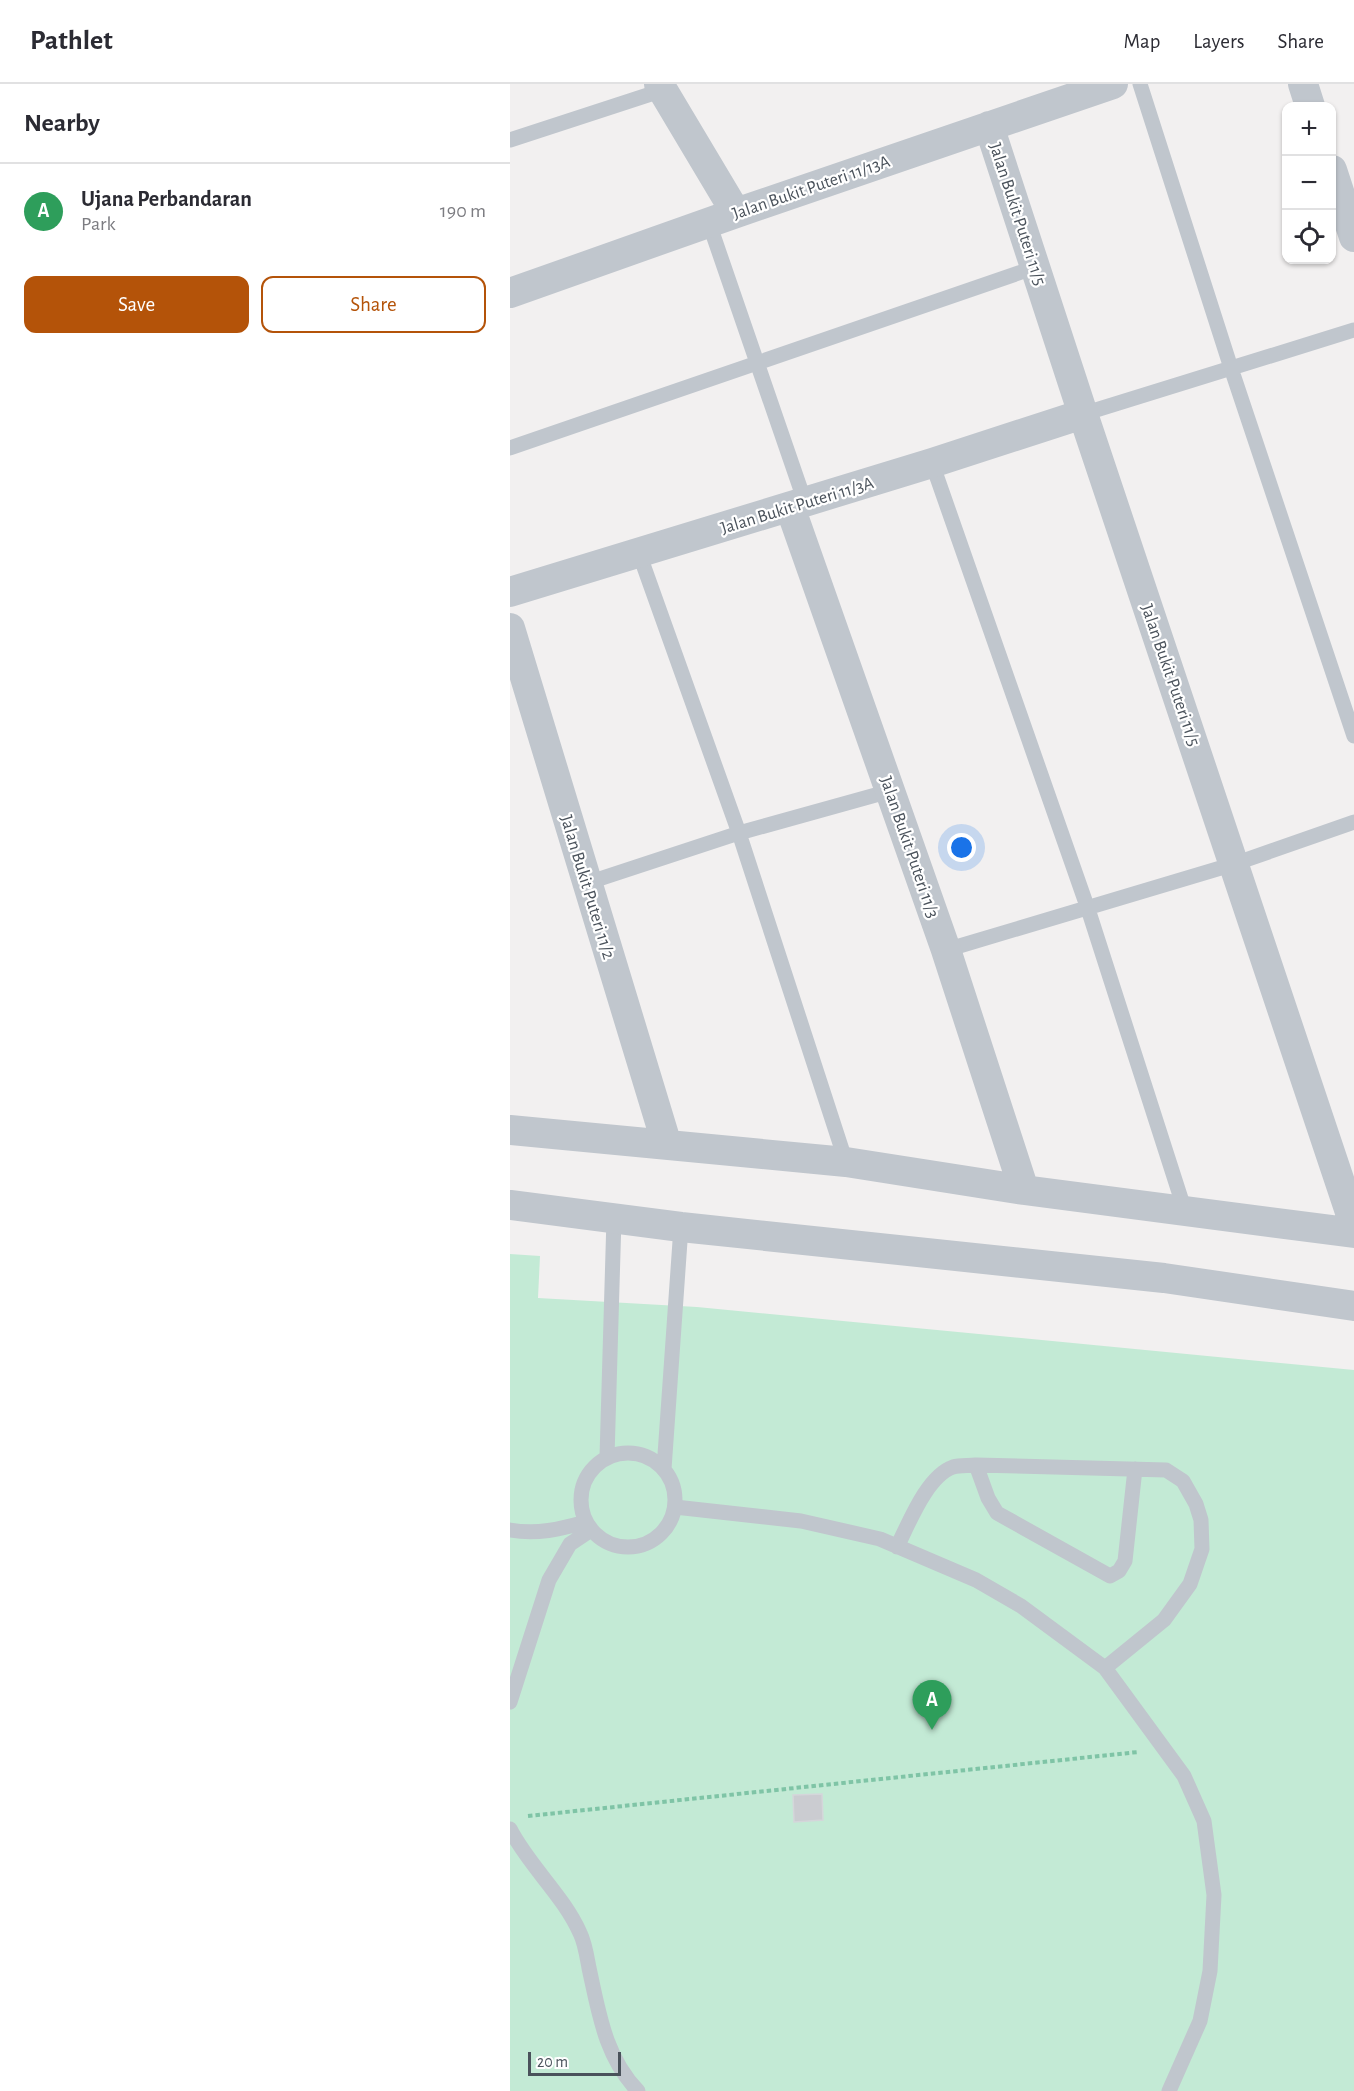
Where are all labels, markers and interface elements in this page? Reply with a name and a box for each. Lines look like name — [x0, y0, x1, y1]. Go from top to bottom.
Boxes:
text: Pathlet — [30, 27, 113, 55]
text: Map — [1124, 31, 1160, 52]
text: Layers — [1193, 31, 1244, 52]
text: Share — [1277, 31, 1324, 52]
map controls — [1282, 102, 1336, 264]
button: + — [1282, 102, 1336, 156]
text: Nearby — [24, 110, 100, 136]
street label: Jalan Bukit Puteri 11/5 — [985, 141, 1049, 288]
street label: Jalan Bukit Puteri 11/13A — [730, 152, 893, 223]
button: − — [1282, 156, 1336, 210]
text: Ujana Perbandaran — [81, 188, 252, 210]
text: A — [38, 201, 50, 221]
text: 190 m — [440, 201, 486, 221]
button: locate — [1282, 210, 1336, 264]
text: Park — [81, 214, 116, 234]
button: Save — [24, 276, 249, 333]
button: Share — [261, 276, 486, 333]
street label: Jalan Bukit Puteri 11/3A — [719, 474, 877, 538]
street label: Jalan Bukit Puteri 11/5 — [1137, 602, 1203, 749]
street label: Jalan Bukit Puteri 11/3 — [876, 774, 942, 921]
street label: Jalan Bukit Puteri 11/2 — [557, 813, 617, 961]
your location — [947, 833, 976, 862]
pin: A — [912, 1680, 952, 1730]
scale bar — [528, 2049, 621, 2076]
text: 20 m — [537, 2054, 568, 2070]

